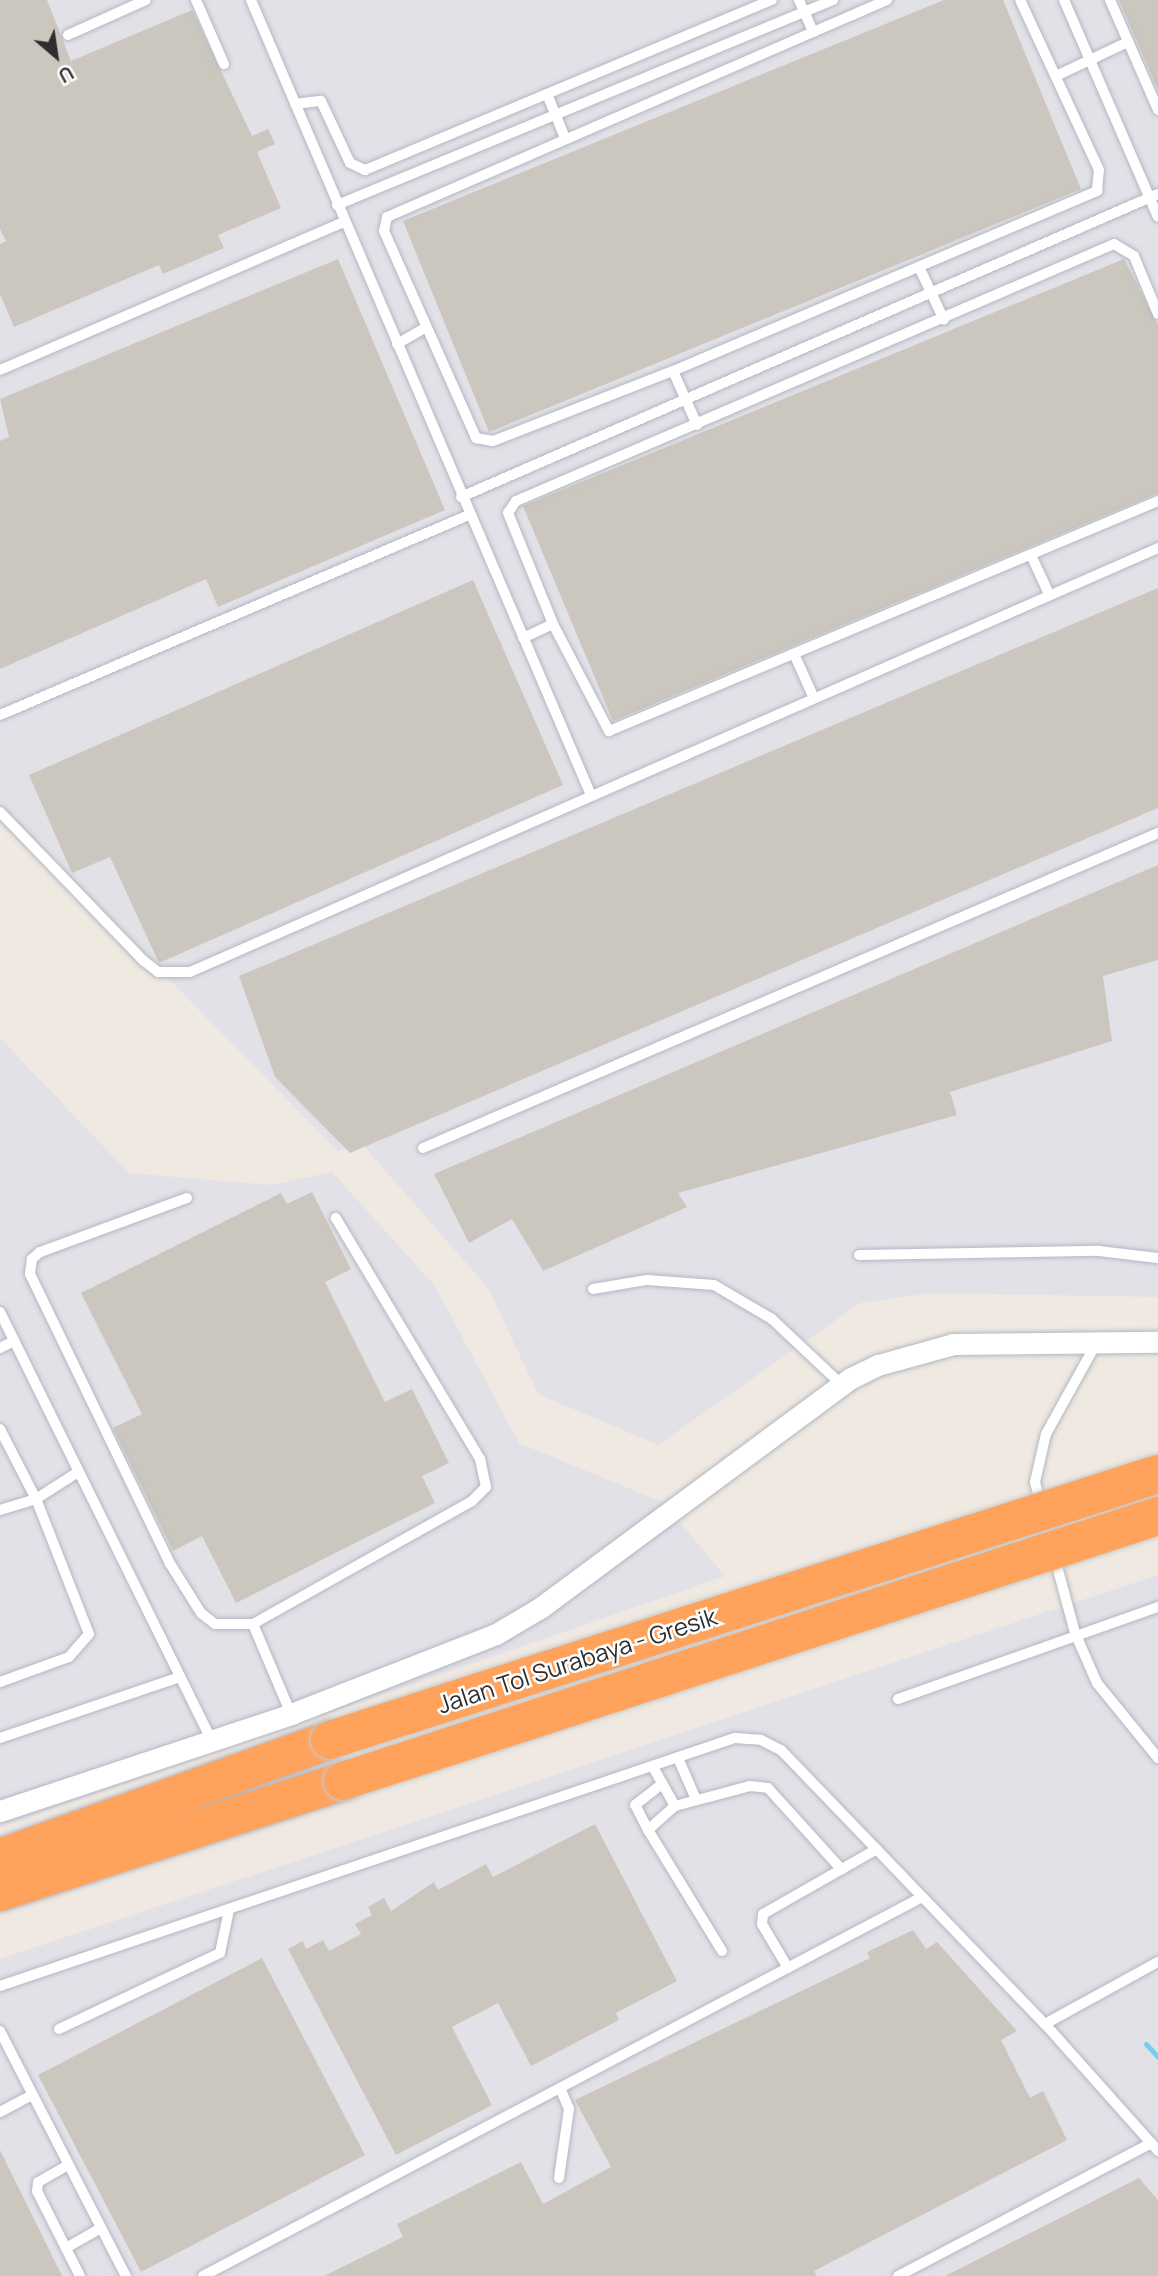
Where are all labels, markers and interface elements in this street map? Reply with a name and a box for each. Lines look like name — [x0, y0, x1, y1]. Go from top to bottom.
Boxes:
north arrow — [21, 21, 91, 91]
text: U — [54, 60, 78, 89]
street label: Jalan Tol Surabaya - Gresik — [434, 1601, 720, 1719]

